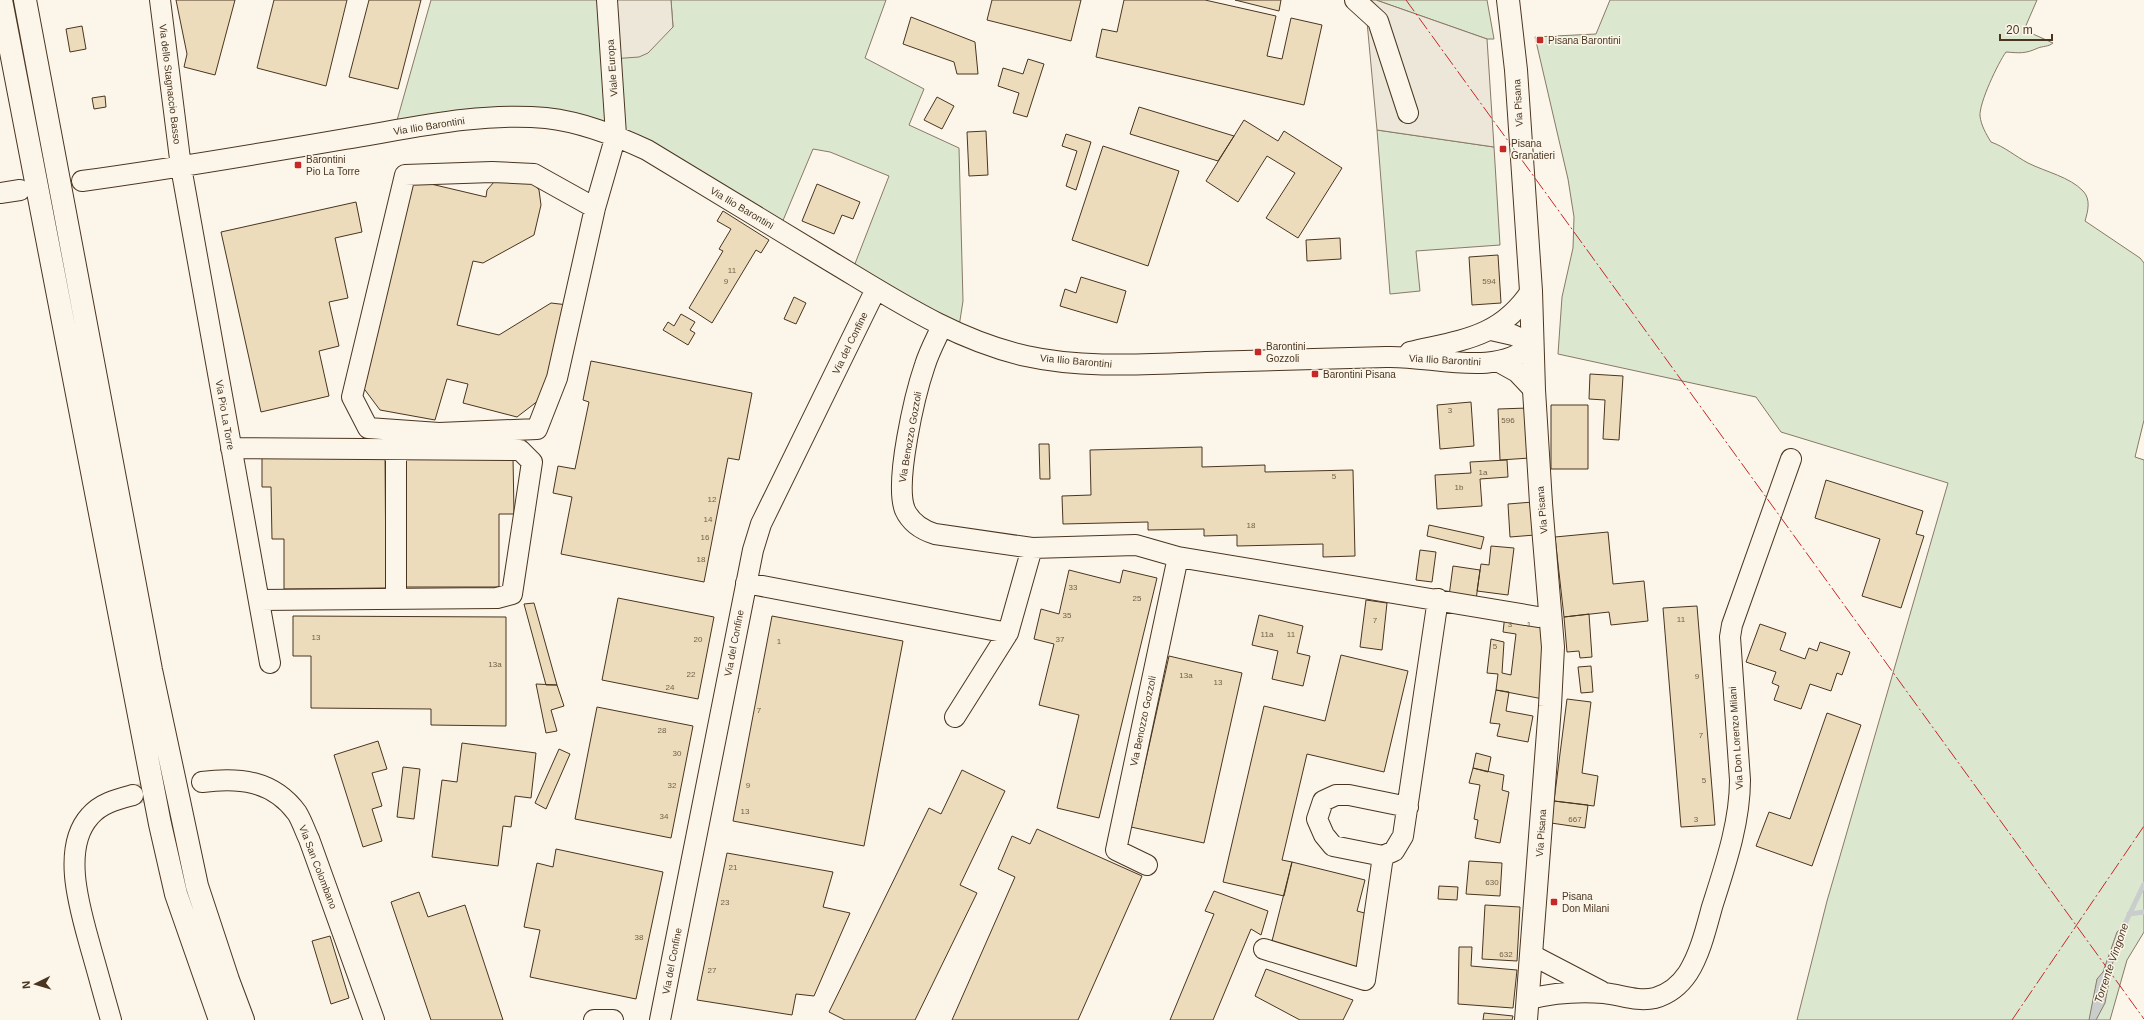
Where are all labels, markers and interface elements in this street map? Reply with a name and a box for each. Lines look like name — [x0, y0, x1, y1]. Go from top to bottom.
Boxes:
scale bar — [2000, 16, 2052, 42]
street label: Via dello Stagnaccio Basso — [157, 23, 183, 145]
text: 20 m — [2006, 23, 2033, 37]
marker: Pisana Barontini — [1535, 35, 1545, 45]
place label: Pisana Barontini — [1548, 35, 1621, 46]
street label: Viale Europa — [604, 39, 619, 97]
street label: Via Pisana — [1511, 79, 1525, 127]
street label: Via Ilio Barontini — [393, 115, 465, 137]
place label: Pisana Granatieri — [1511, 138, 1555, 161]
marker: Pisana Granatieri — [1498, 144, 1508, 154]
place label: Barontini Pio La Torre — [306, 154, 360, 177]
marker: Barontini Pio La Torre — [293, 160, 303, 170]
street label: Via Ilio Barontini — [708, 185, 776, 231]
house number: 11 — [728, 266, 737, 275]
house number: 9 — [724, 277, 729, 286]
house number: 594 — [1482, 277, 1496, 286]
street label: Via del Confine — [830, 310, 870, 376]
place label: Barontini Gozzoli — [1266, 341, 1305, 364]
marker: Barontini Gozzoli — [1253, 347, 1263, 357]
street label: Via Ilio Barontini — [1040, 352, 1112, 370]
street label: Via Ilio Barontini — [1409, 353, 1481, 367]
marker: Barontini Pisana — [1310, 369, 1320, 379]
place label: Barontini Pisana — [1323, 369, 1396, 380]
street label: Via Pio La Torre — [213, 379, 237, 451]
street label: Via Benozzo Gozzoli — [897, 391, 923, 483]
house number: 3 — [1448, 406, 1453, 415]
house number: 596 — [1501, 416, 1515, 425]
house number: 1a — [1479, 468, 1488, 477]
house number: 5 — [1332, 472, 1337, 481]
house number: 1b — [1455, 483, 1464, 492]
street label: Via Pisana — [1534, 485, 1550, 534]
house number: 12 — [708, 495, 717, 504]
house number: 14 — [704, 515, 713, 524]
house number: 18 — [1247, 521, 1256, 530]
house number: 16 — [701, 533, 710, 542]
house number: 18 — [697, 555, 706, 564]
house number: 33 — [1069, 583, 1078, 592]
house number: 25 — [1133, 594, 1142, 603]
street label: Via del Confine — [722, 608, 746, 677]
house number: 35 — [1063, 611, 1072, 620]
house number: 11 — [1677, 615, 1686, 624]
house number: 7 — [1373, 616, 1378, 625]
house number: 3 — [1508, 620, 1513, 629]
house number: 1 — [1527, 620, 1532, 629]
house number: 11a — [1261, 630, 1274, 639]
house number: 11 — [1287, 630, 1296, 639]
house number: 13 — [312, 633, 321, 642]
house number: 20 — [694, 635, 703, 644]
house number: 37 — [1056, 635, 1065, 644]
house number: 1 — [777, 637, 782, 646]
house number: 5 — [1493, 642, 1498, 651]
house number: 13a — [488, 660, 502, 669]
house number: 22 — [687, 670, 696, 679]
house number: 13a — [1179, 671, 1193, 680]
house number: 9 — [1695, 672, 1700, 681]
street label: Via Benozzo Gozzoli — [1128, 675, 1158, 767]
house number: 13 — [1214, 678, 1223, 687]
house number: 24 — [666, 683, 675, 692]
street label: Via Don Lorenzo Milani — [1727, 686, 1745, 790]
house number: 7 — [757, 706, 762, 715]
house number: 28 — [658, 726, 667, 735]
house number: 7 — [1699, 731, 1704, 740]
house number: 30 — [673, 749, 682, 758]
house number: 5 — [1702, 776, 1707, 785]
house number: 32 — [668, 781, 677, 790]
house number: 9 — [746, 781, 751, 790]
house number: 13 — [741, 807, 750, 816]
street label: Via Pisana — [1534, 808, 1548, 857]
house number: 34 — [660, 812, 669, 821]
house number: 667 — [1568, 815, 1582, 824]
house number: 3 — [1694, 815, 1699, 824]
street label: Via San Colombano — [297, 824, 339, 911]
house number: 21 — [729, 863, 738, 872]
house number: 630 — [1485, 878, 1499, 887]
place label: Pisana Don Milani — [1562, 891, 1609, 914]
marker: Pisana Don Milani — [1549, 897, 1559, 907]
house number: 23 — [721, 898, 730, 907]
water label: Torrente Vingone — [2092, 921, 2130, 1005]
street label: Via del Confine — [660, 926, 684, 995]
house number: 38 — [635, 933, 644, 942]
house number: 632 — [1499, 950, 1513, 959]
north arrow — [16, 964, 56, 1004]
house number: 27 — [708, 966, 717, 975]
text: N — [20, 980, 32, 989]

